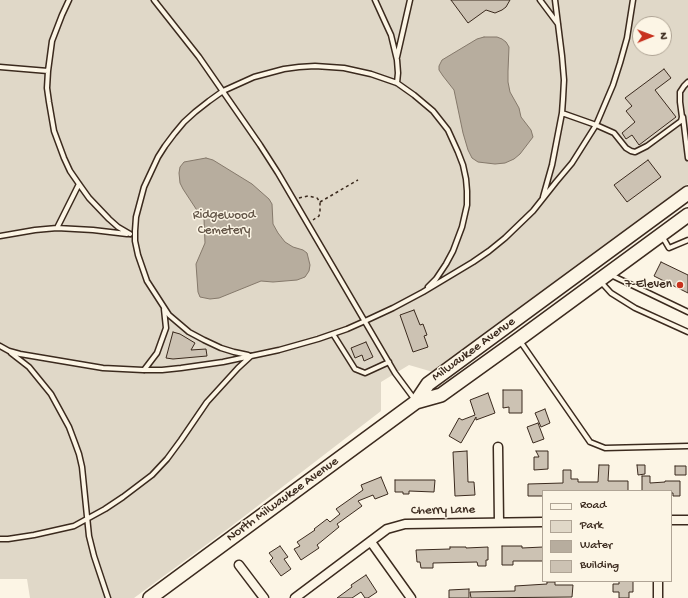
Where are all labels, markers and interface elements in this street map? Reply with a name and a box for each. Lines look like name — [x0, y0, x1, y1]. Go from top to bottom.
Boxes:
north arrow — [632, 16, 672, 56]
text: N — [657, 32, 669, 40]
park label: Ridgewood Cemetery — [193, 208, 255, 239]
place label: 7-Eleven — [625, 277, 672, 293]
marker: 7-Eleven — [675, 280, 685, 290]
street label: Milwaukee Avenue — [429, 314, 519, 386]
street label: North Milwaukee Avenue — [224, 454, 342, 546]
legend — [542, 490, 672, 582]
text: Road — [580, 499, 606, 513]
street label: Cherry Lane — [411, 503, 475, 519]
text: Park — [580, 519, 603, 533]
text: Water — [580, 539, 612, 553]
text: Building — [580, 559, 619, 573]

